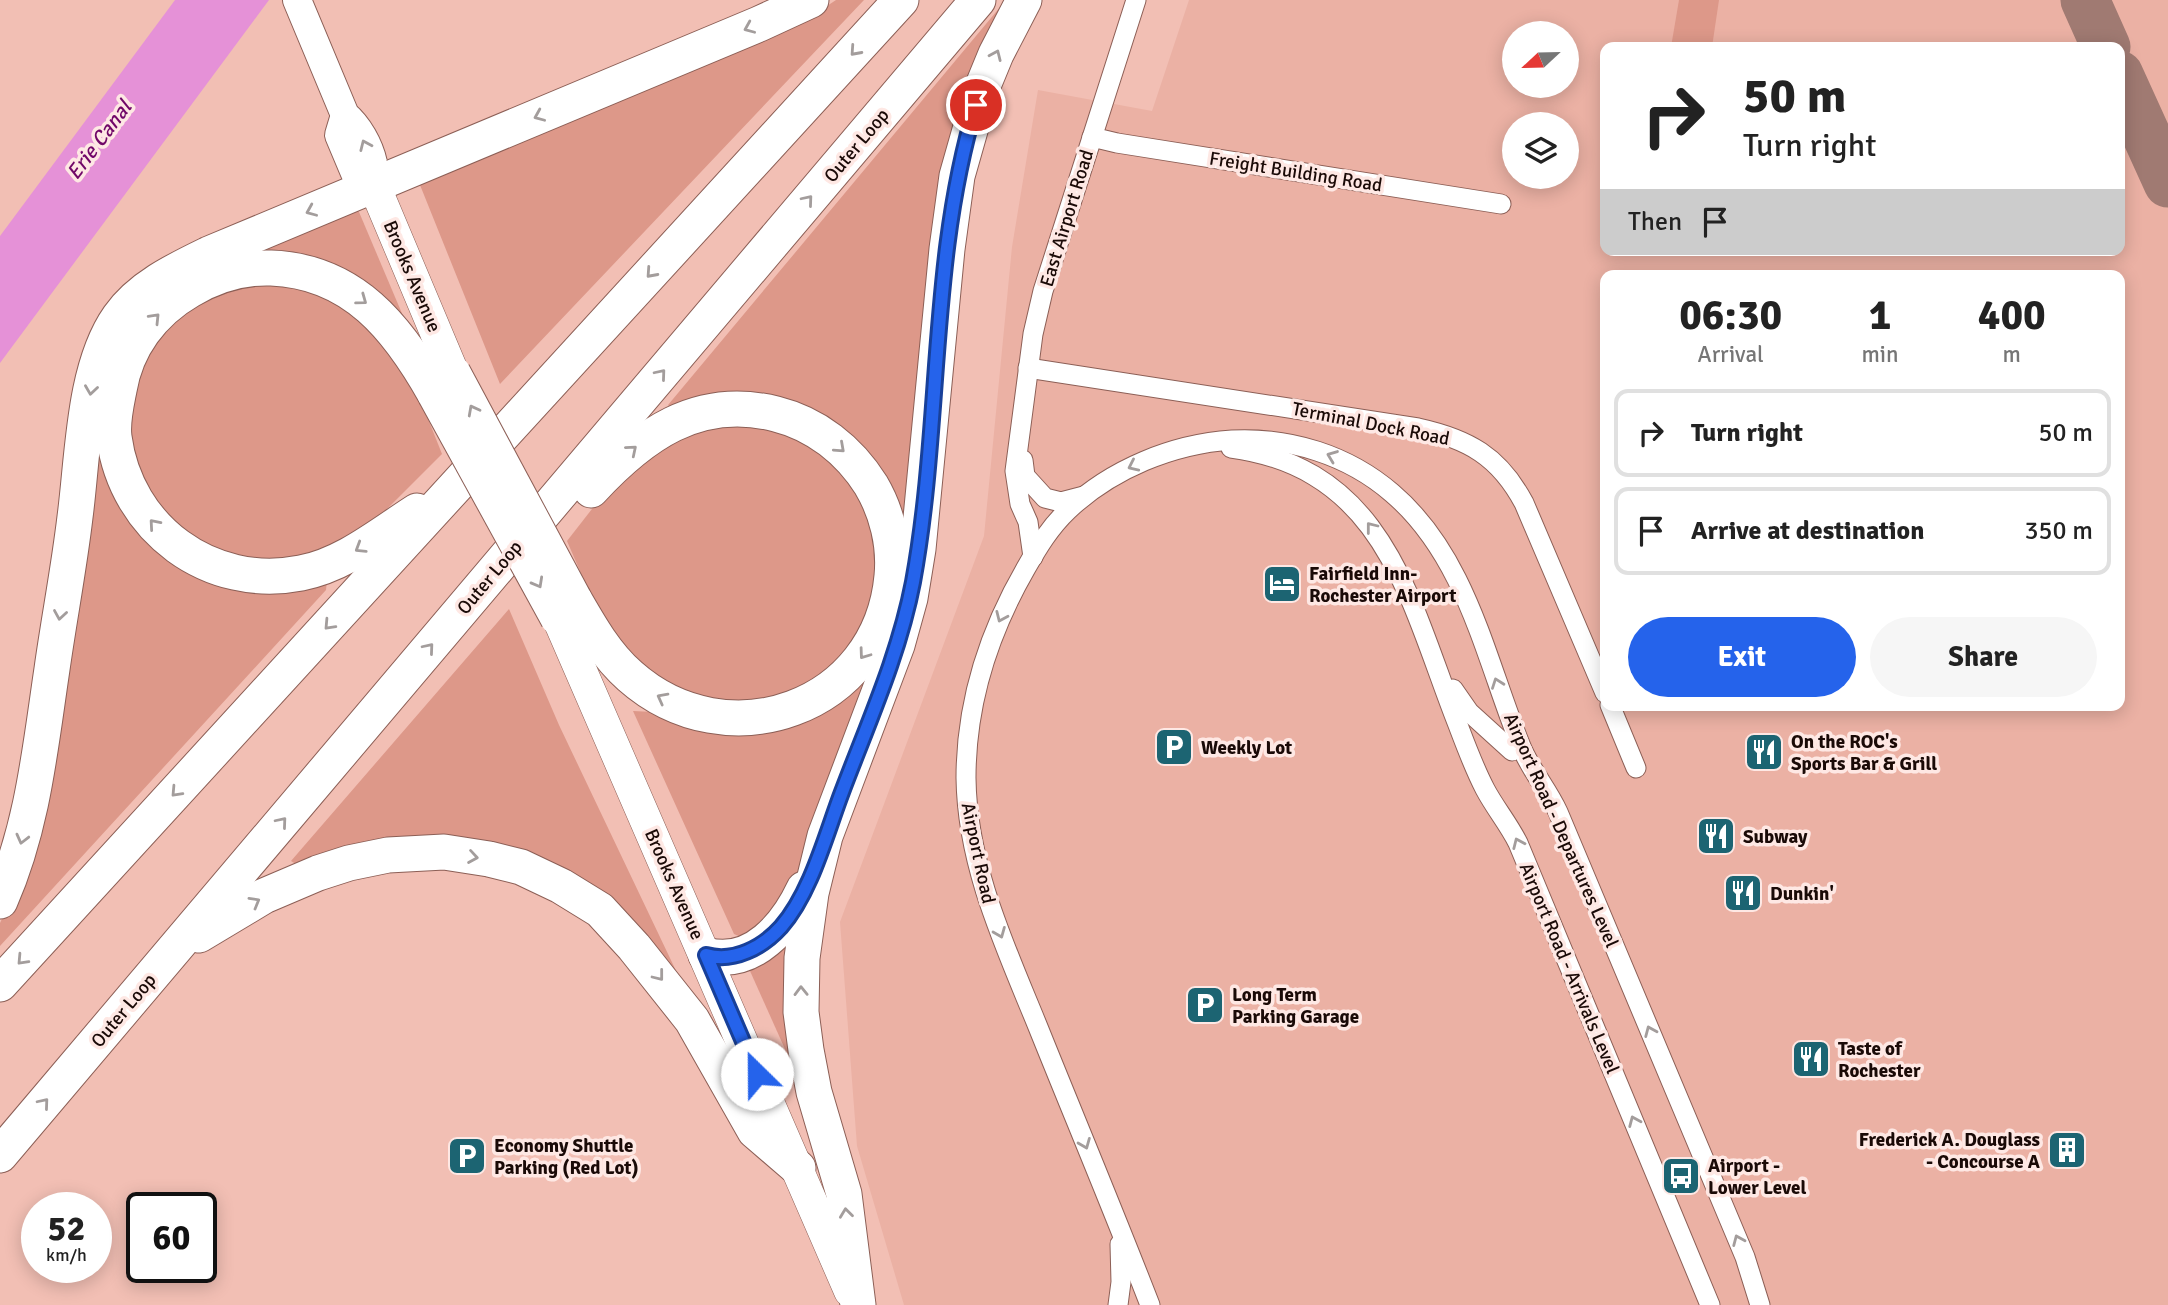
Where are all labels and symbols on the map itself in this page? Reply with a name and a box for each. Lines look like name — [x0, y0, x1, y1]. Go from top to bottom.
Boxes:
one-way arrow — [744, 20, 757, 34]
north arrow — [1502, 21, 1578, 98]
one-way arrow — [850, 42, 863, 55]
one-way arrow — [988, 50, 1002, 62]
pin — [946, 75, 1006, 135]
water label: Erie Canal — [61, 94, 138, 185]
street label: Outer Loop — [819, 104, 895, 188]
one-way arrow — [534, 107, 546, 121]
one-way arrow — [359, 139, 373, 152]
street label: Freight Building Road — [1208, 146, 1384, 198]
street label: East Airport Road — [1035, 147, 1099, 290]
one-way arrow — [800, 196, 812, 209]
one-way arrow — [306, 202, 318, 216]
street label: Brooks Avenue — [378, 217, 446, 336]
one-way arrow — [647, 265, 660, 278]
one-way arrow — [354, 292, 367, 304]
one-way arrow — [147, 313, 160, 326]
one-way arrow — [653, 369, 665, 382]
one-way arrow — [84, 384, 99, 396]
street label: Terminal Dock Road — [1290, 397, 1452, 451]
one-way arrow — [468, 404, 481, 417]
one-way arrow — [832, 440, 845, 452]
one-way arrow — [624, 445, 636, 458]
one-way arrow — [1326, 451, 1338, 465]
one-way arrow — [1128, 458, 1141, 472]
one-way arrow — [150, 519, 162, 532]
one-way arrow — [1367, 523, 1380, 535]
street label: Outer Loop — [452, 536, 528, 620]
one-way arrow — [355, 539, 368, 552]
place label: Fairfield Inn- Rochester Airport — [1309, 562, 1456, 608]
hotel icon: Fairfield Inn- Rochester Airport — [1261, 563, 1303, 605]
one-way arrow — [530, 575, 543, 588]
one-way arrow — [53, 609, 68, 621]
one-way arrow — [995, 610, 1009, 622]
one-way arrow — [325, 616, 338, 629]
one-way arrow — [421, 643, 433, 656]
one-way arrow — [860, 646, 872, 659]
one-way arrow — [1491, 677, 1505, 690]
one-way arrow — [656, 693, 669, 706]
street label: Airport Road - Departures Level — [1498, 709, 1624, 951]
parking icon: Weekly Lot — [1153, 726, 1195, 768]
place label: On the ROC's Sports Bar & Grill — [1791, 730, 1937, 776]
restaurant icon: On the ROC's Sports Bar & Grill — [1743, 731, 1785, 773]
place label: Weekly Lot — [1201, 736, 1292, 760]
one-way arrow — [171, 784, 184, 797]
street label: Airport Road — [956, 801, 1000, 906]
restaurant icon: Subway — [1695, 815, 1737, 857]
one-way arrow — [274, 817, 286, 830]
street label: Brooks Avenue — [639, 825, 709, 944]
place label: Subway — [1743, 825, 1808, 849]
one-way arrow — [16, 833, 30, 845]
one-way arrow — [1512, 838, 1526, 851]
one-way arrow — [467, 849, 479, 864]
street label: Airport Road - Arrivals Level — [1514, 859, 1624, 1078]
restaurant icon: Dunkin' — [1722, 872, 1764, 914]
place label: Dunkin' — [1770, 882, 1834, 906]
one-way arrow — [247, 897, 260, 910]
one-way arrow — [992, 926, 1006, 938]
one-way arrow — [18, 952, 30, 965]
one-way arrow — [650, 968, 663, 981]
street label: Outer Loop — [86, 969, 162, 1053]
place label: Long Term Parking Garage — [1232, 983, 1359, 1029]
parking icon: Long Term Parking Garage — [1184, 984, 1226, 1026]
one-way arrow — [793, 985, 809, 996]
one-way arrow — [1644, 1025, 1658, 1037]
position arrow — [720, 1037, 794, 1111]
place label: Taste of Rochester — [1838, 1037, 1921, 1083]
restaurant icon: Taste of Rochester — [1790, 1038, 1832, 1080]
one-way arrow — [36, 1098, 48, 1111]
one-way arrow — [1629, 1116, 1643, 1128]
place label: Frederick A. Douglass - Concourse A — [1859, 1128, 2040, 1174]
building icon: Frederick A. Douglass - Concourse A — [2046, 1129, 2088, 1171]
place label: Economy Shuttle Parking (Red Lot) — [494, 1134, 639, 1180]
parking icon: Economy Shuttle Parking (Red Lot) — [446, 1135, 488, 1177]
one-way arrow — [1077, 1138, 1091, 1150]
place label: Airport - Lower Level — [1708, 1154, 1806, 1200]
bus stop icon: Airport - Lower Level — [1660, 1155, 1702, 1197]
speed limit sign: 60 — [126, 1192, 217, 1283]
one-way arrow — [839, 1207, 854, 1219]
one-way arrow — [1732, 1235, 1746, 1248]

